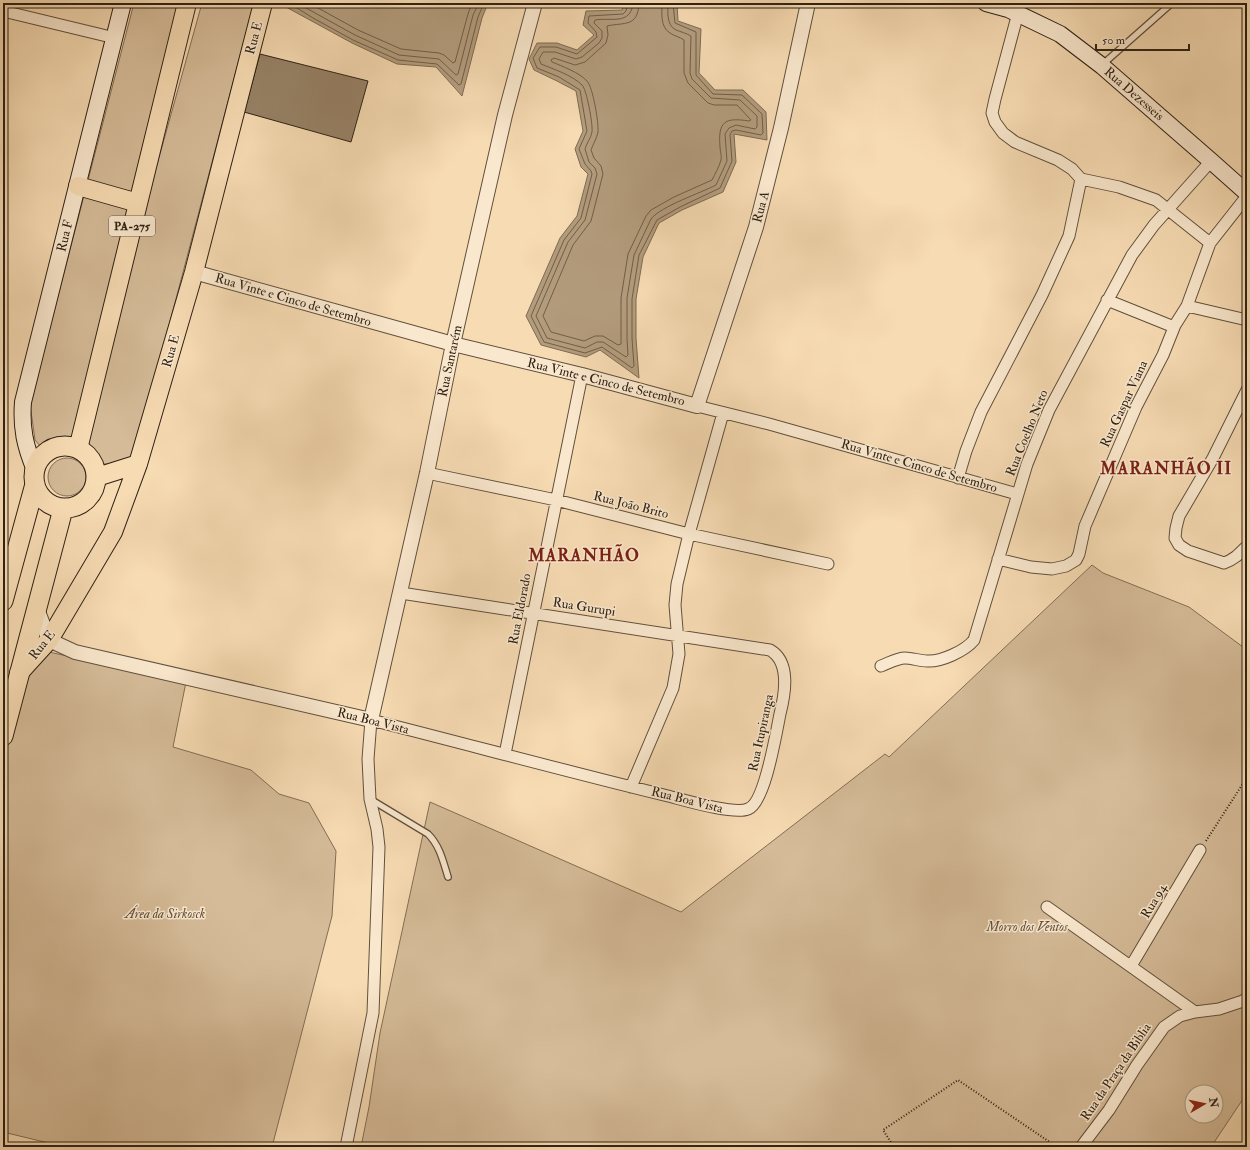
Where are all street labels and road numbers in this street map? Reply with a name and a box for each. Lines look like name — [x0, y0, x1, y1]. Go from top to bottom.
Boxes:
street label: Rua E — [242, 20, 266, 56]
street label: Rua Dezesseis — [1101, 64, 1168, 125]
street label: Rua A — [749, 189, 773, 225]
road number: PA-275 — [109, 216, 155, 236]
street label: Rua F — [53, 218, 77, 254]
street label: Rua Vinte e Cinco de Setembro — [213, 270, 373, 330]
street label: Rua Santarém — [435, 324, 465, 398]
street label: Rua E — [159, 333, 183, 369]
street label: Rua Vinte e Cinco de Setembro — [526, 355, 686, 409]
street label: Rua Gaspar Viana — [1097, 357, 1152, 450]
street label: Rua Coelho Neto — [1002, 388, 1052, 478]
street label: Rua Vinte e Cinco de Setembro — [839, 436, 999, 496]
street label: Rua João Brito — [592, 488, 670, 522]
street label: Rua Eldorado — [505, 572, 535, 646]
street label: Rua Gurupi — [551, 594, 617, 621]
street label: Rua E — [25, 627, 59, 663]
street label: Rua Itupiranga — [745, 692, 778, 773]
street label: Rua Boa Vista — [335, 704, 411, 738]
street label: Rua Boa Vista — [649, 783, 725, 817]
street label: Rua 94 — [1137, 880, 1171, 921]
street label: Rua da Praça da Biblia — [1077, 1020, 1155, 1124]

